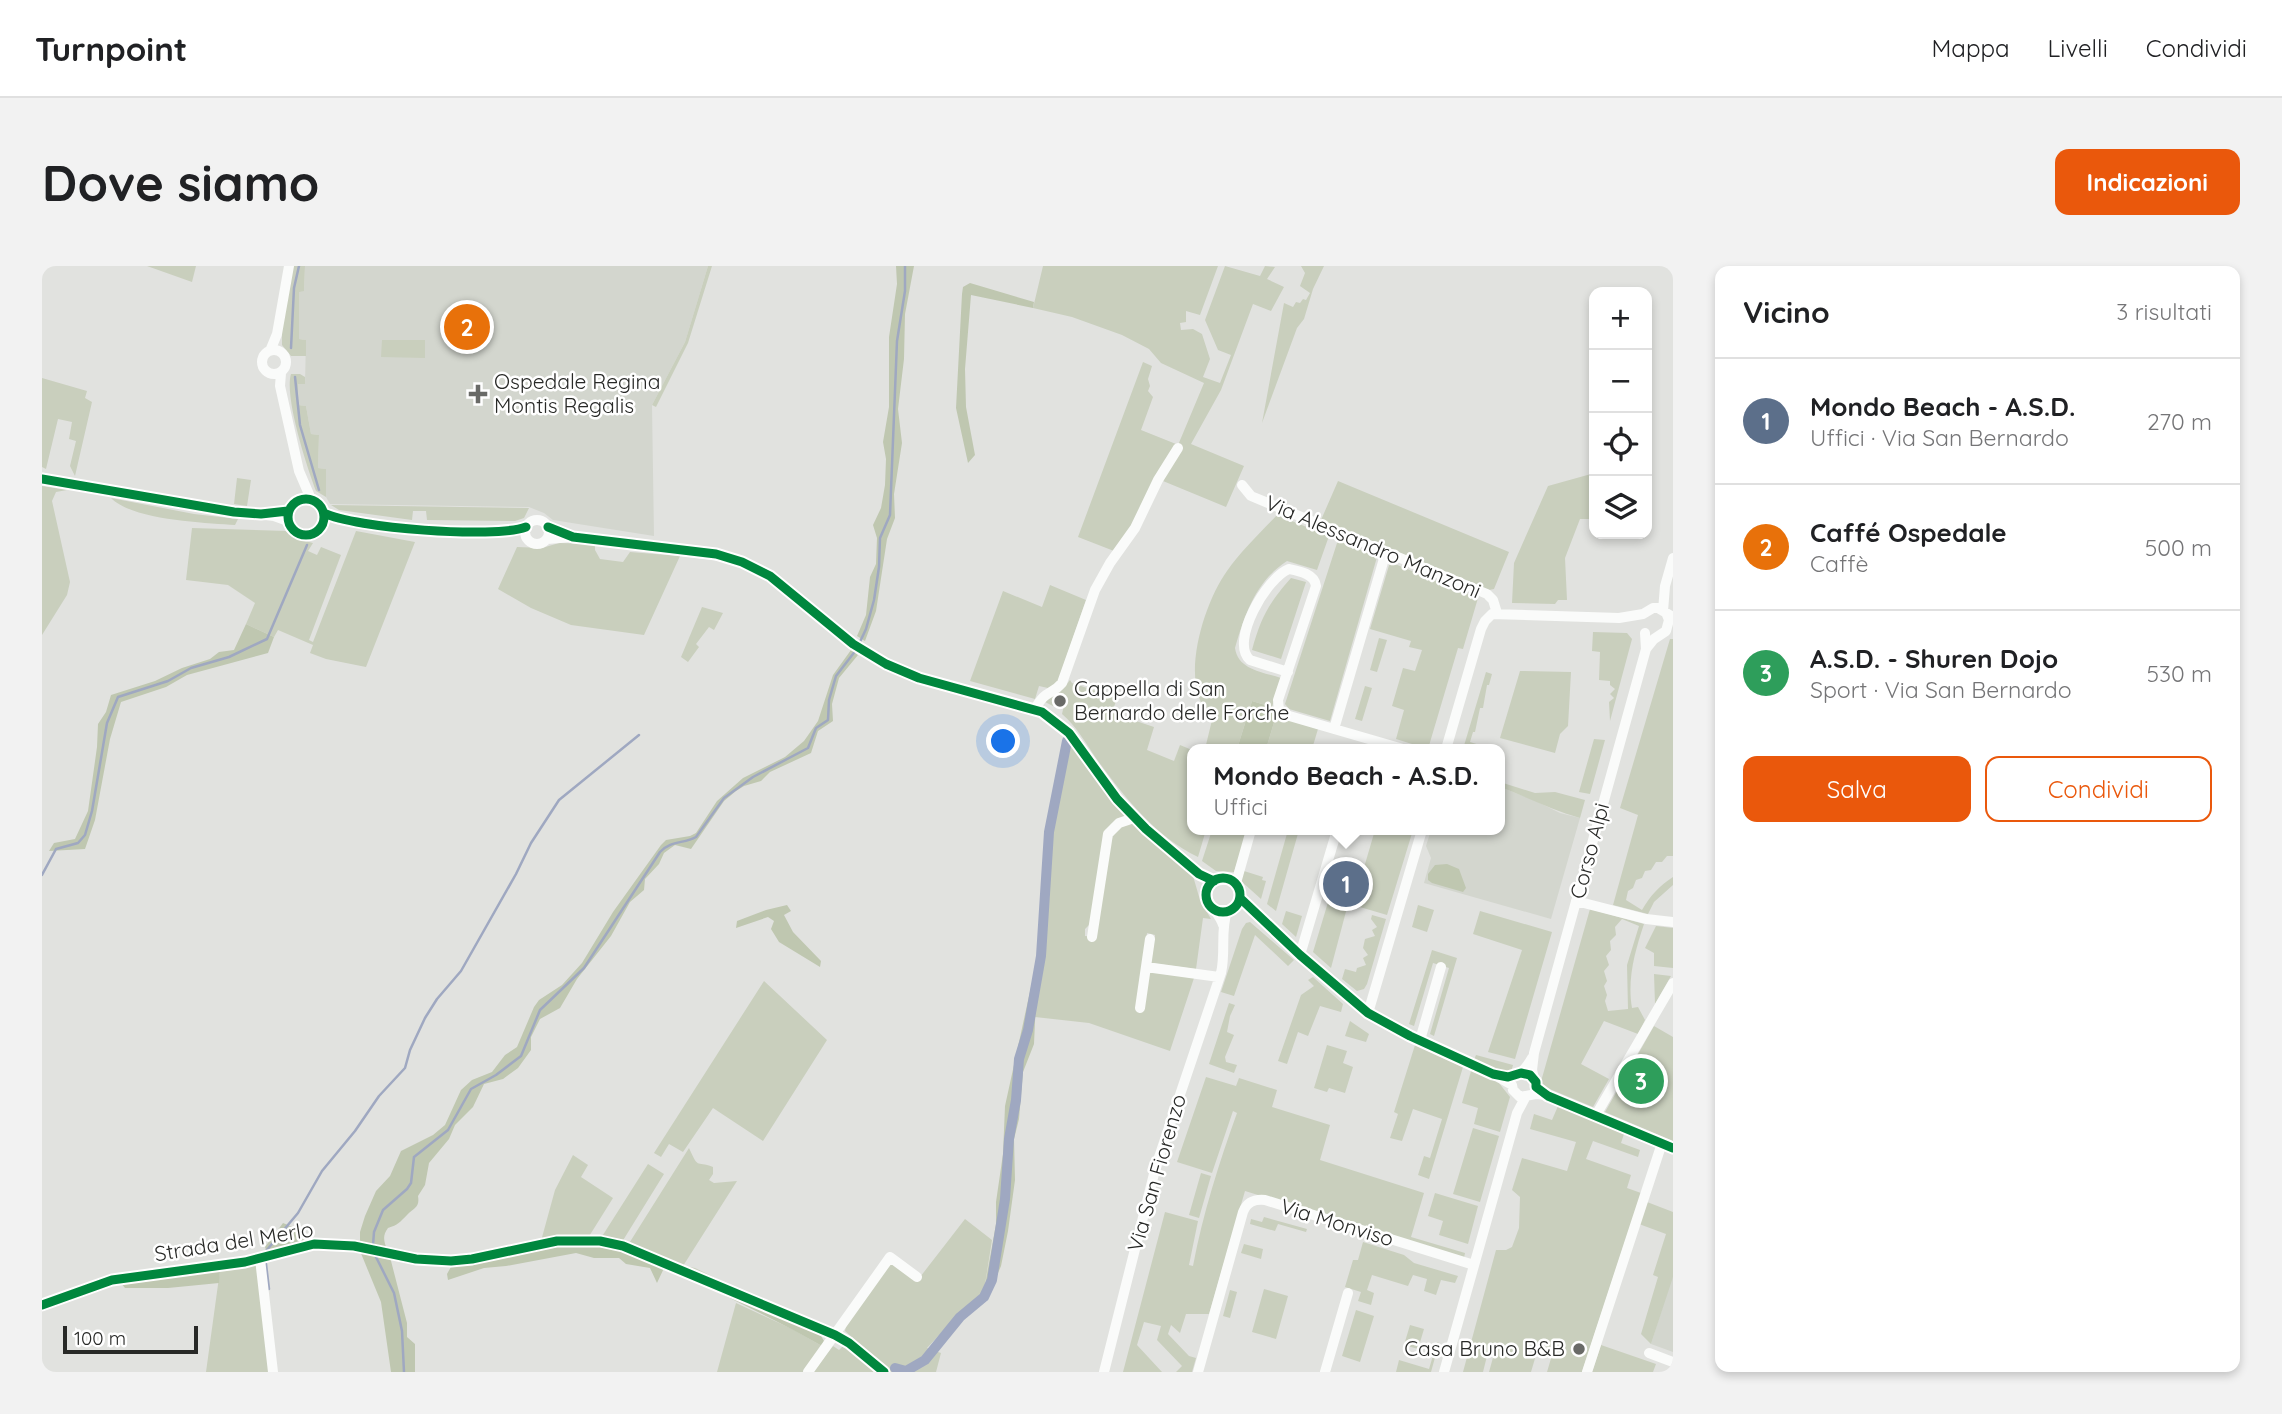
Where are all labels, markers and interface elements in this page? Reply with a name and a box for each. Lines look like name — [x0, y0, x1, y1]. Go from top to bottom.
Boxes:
text: Turnpoint — [35, 28, 187, 69]
text: Mappa — [1932, 33, 2010, 63]
text: Livelli — [2048, 33, 2108, 63]
text: Condividi — [2146, 33, 2247, 63]
button: Indicazioni — [2055, 149, 2240, 215]
text: Dove siamo — [42, 152, 319, 213]
map controls — [1589, 287, 1652, 539]
button: + — [1589, 287, 1652, 350]
text: Vicino — [1743, 293, 1830, 331]
text: 3 risultati — [2116, 297, 2212, 326]
pin: 2 — [444, 301, 490, 353]
button: − — [1589, 350, 1652, 413]
place label: Ospedale Regina Montis Regalis — [494, 368, 660, 418]
marker: Ospedale Regina Montis Regalis — [468, 384, 488, 404]
text: Mondo Beach - A.S.D. — [1810, 390, 2075, 423]
text: 1 — [1762, 407, 1770, 436]
text: 270 m — [2147, 407, 2212, 436]
button: locate — [1589, 413, 1652, 476]
text: Uffici · Via San Bernardo — [1810, 423, 2069, 452]
button: layers — [1589, 476, 1652, 539]
street label: Via Alessandro Manzoni — [1262, 489, 1485, 603]
text: Caffé Ospedale — [1810, 516, 2007, 549]
text: 2 — [1759, 533, 1773, 562]
text: 500 m — [2145, 533, 2212, 562]
text: Caffè — [1810, 549, 1869, 578]
text: A.S.D. - Shuren Dojo — [1810, 642, 2058, 675]
text: 3 — [1760, 659, 1772, 688]
text: 530 m — [2146, 659, 2212, 688]
place label: Cappella di San Bernardo delle Forche — [1074, 675, 1289, 725]
text: Sport · Via San Bernardo — [1810, 675, 2072, 704]
marker: Cappella di San Bernardo delle Forche — [1052, 693, 1068, 709]
your location — [986, 724, 1020, 758]
popup — [1187, 744, 1505, 835]
button: Salva — [1743, 756, 1971, 822]
button: Condividi — [1985, 756, 2212, 822]
text: Mondo Beach - A.S.D. — [1213, 759, 1479, 792]
text: Uffici — [1213, 792, 1268, 821]
street label: Corso Alpi — [1564, 800, 1614, 902]
pin: 1 — [1323, 858, 1369, 910]
pin: 3 — [1618, 1055, 1664, 1107]
street label: Via San Fiorenzo — [1121, 1091, 1191, 1254]
street label: Via Monviso — [1277, 1192, 1397, 1252]
street label: Strada del Merlo — [153, 1216, 315, 1266]
scale bar — [63, 1323, 198, 1355]
text: 100 m — [74, 1326, 126, 1350]
place label: Casa Bruno B&B — [1404, 1335, 1565, 1361]
marker: Casa Bruno B&B — [1571, 1341, 1587, 1357]

